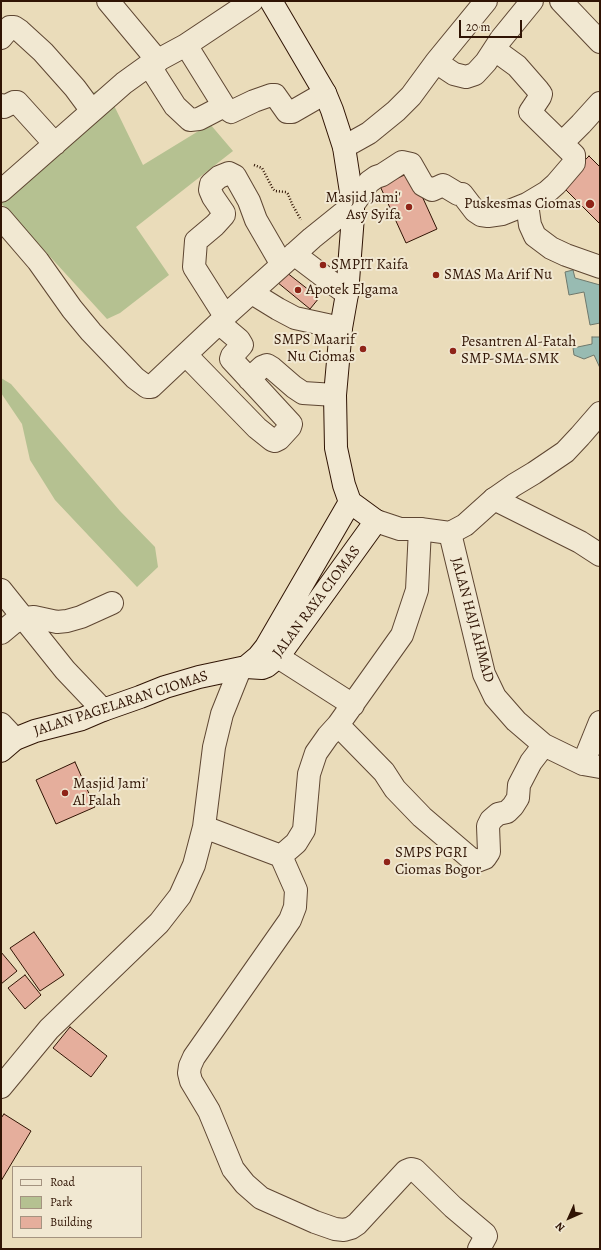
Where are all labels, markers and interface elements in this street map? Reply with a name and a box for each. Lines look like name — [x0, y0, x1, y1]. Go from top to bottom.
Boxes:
scale bar — [461, 12, 524, 38]
text: 20 m — [466, 19, 490, 35]
place label: Masjid Jami' Asy Syifa — [326, 189, 401, 224]
place label: Puskesmas Ciomas — [464, 195, 581, 213]
marker: Puskesmas Ciomas — [584, 198, 596, 210]
marker: Masjid Jami' Asy Syifa — [404, 202, 414, 212]
place label: SMPIT Kaifa — [331, 256, 408, 274]
marker: SMPIT Kaifa — [318, 260, 328, 270]
place label: SMAS Ma Arif Nu — [444, 266, 552, 284]
marker: SMAS Ma Arif Nu — [431, 270, 441, 280]
place label: Apotek Elgama — [306, 281, 398, 299]
marker: Apotek Elgama — [293, 285, 303, 295]
place label: SMPS Maarif Nu Ciomas — [274, 331, 355, 366]
place label: Pesantren Al-Fatah SMP-SMA-SMK — [461, 333, 576, 368]
marker: SMPS Maarif Nu Ciomas — [358, 344, 368, 354]
marker: Pesantren Al-Fatah SMP-SMA-SMK — [448, 346, 458, 356]
street label: JALAN RAYA CIOMAS — [269, 543, 365, 661]
street label: JALAN HAJI AHMAD — [447, 555, 497, 685]
street label: JALAN PAGELARAN CIOMAS — [31, 667, 211, 741]
place label: Masjid Jami' Al Falah — [73, 775, 148, 810]
marker: Masjid Jami' Al Falah — [60, 788, 70, 798]
place label: SMPS PGRI Ciomas Bogor — [395, 844, 481, 879]
marker: SMPS PGRI Ciomas Bogor — [382, 857, 392, 867]
legend — [12, 1166, 142, 1238]
text: Road — [50, 1174, 75, 1190]
text: Park — [50, 1194, 73, 1210]
north arrow — [549, 1198, 589, 1238]
text: Building — [50, 1214, 92, 1230]
text: N — [552, 1219, 568, 1235]

